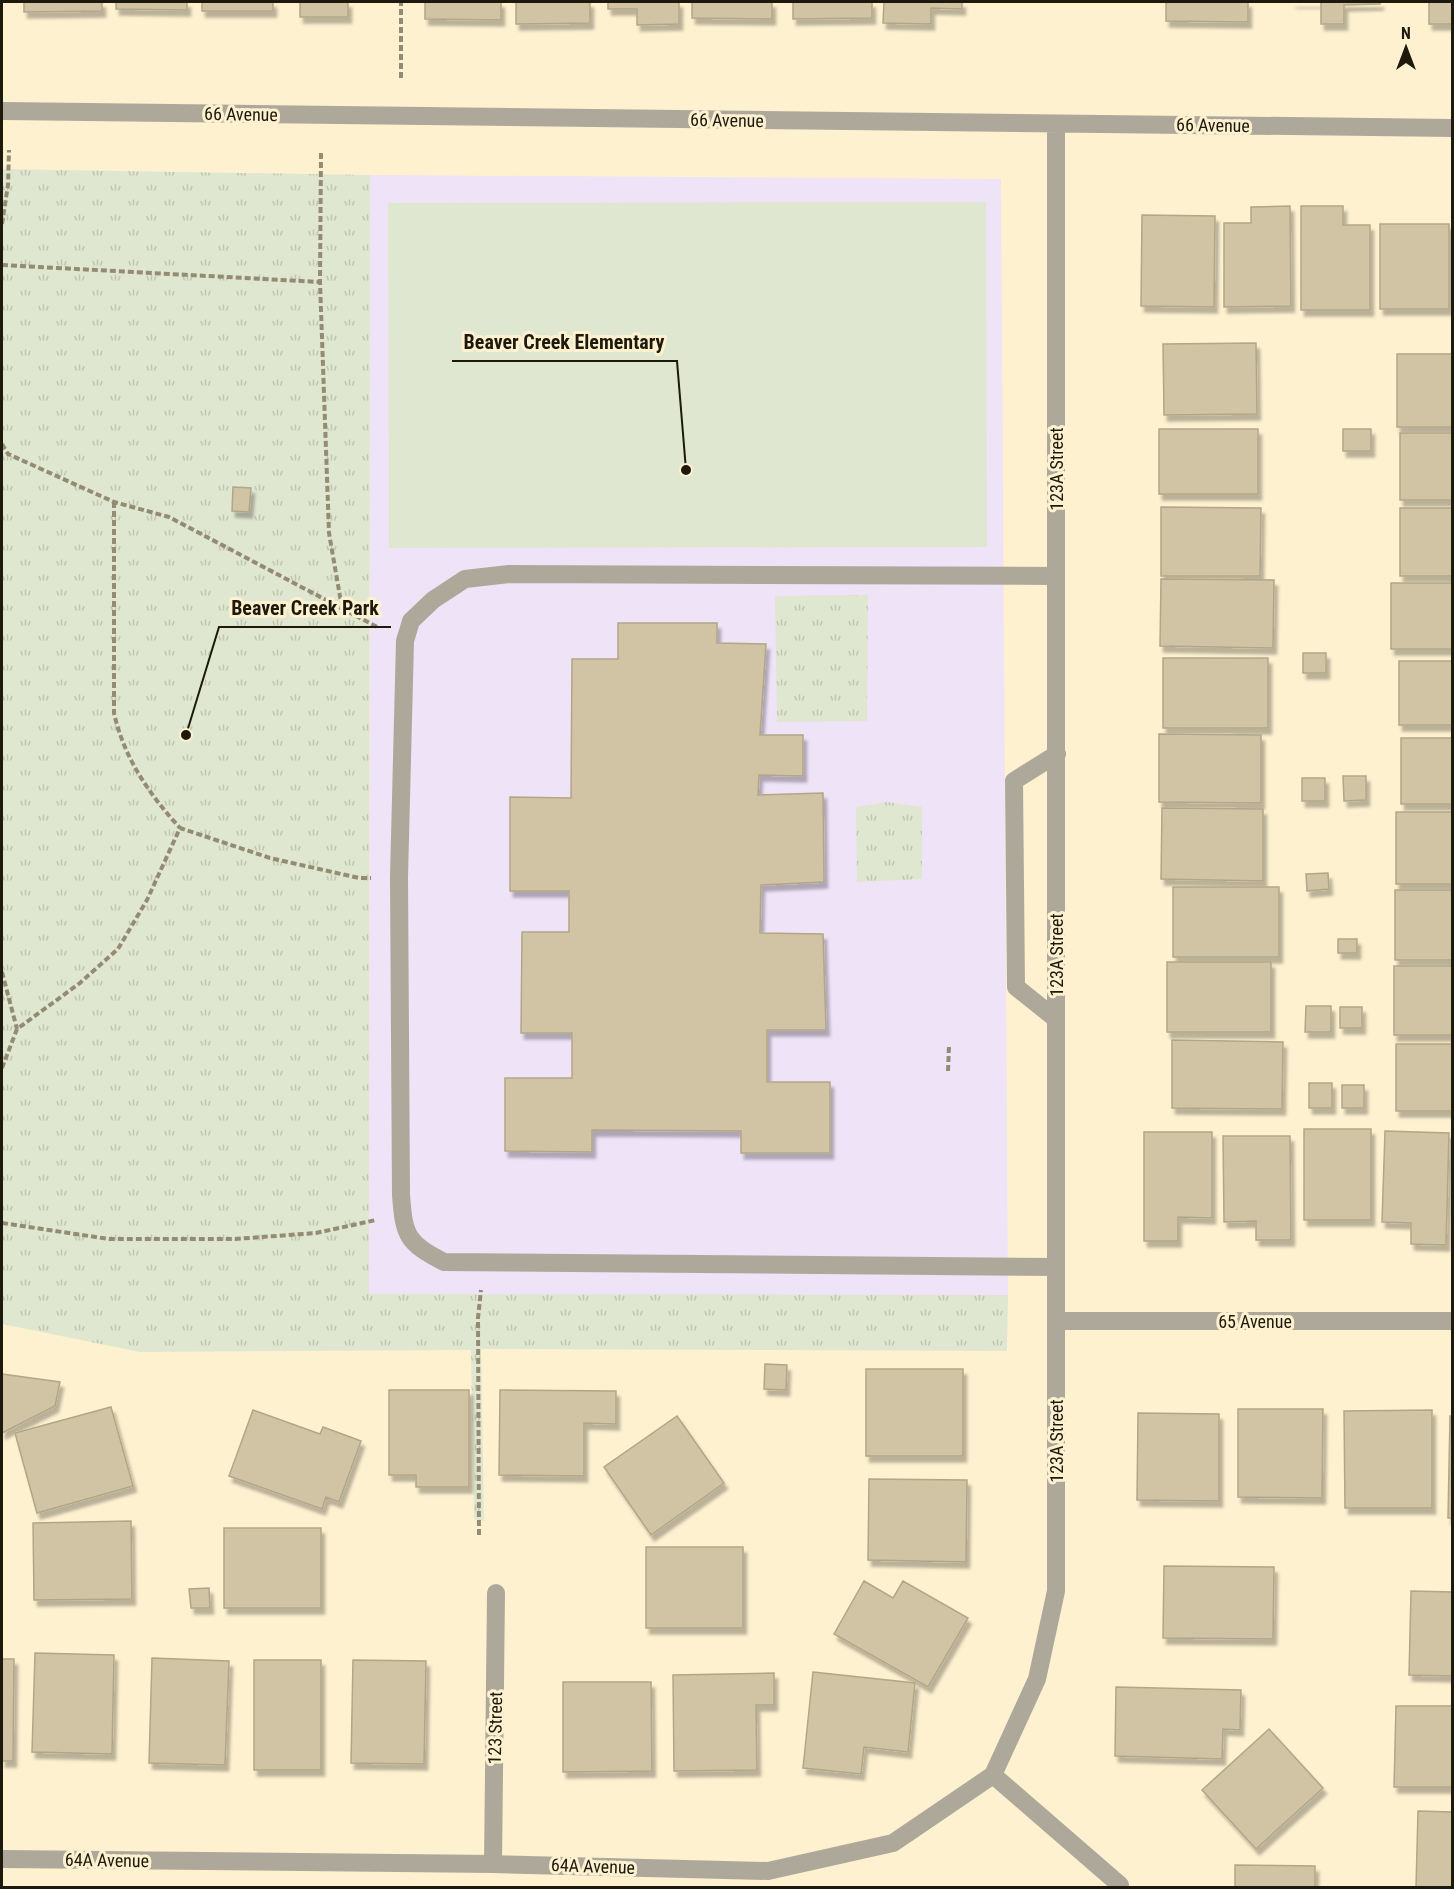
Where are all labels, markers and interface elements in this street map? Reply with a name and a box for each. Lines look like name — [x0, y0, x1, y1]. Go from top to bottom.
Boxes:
north arrow — [1376, 18, 1436, 78]
text: N — [1401, 24, 1411, 43]
street label: 66 Avenue — [204, 103, 278, 125]
street label: 66 Avenue — [690, 109, 764, 131]
street label: 66 Avenue — [1176, 114, 1250, 136]
callout: Beaver Creek Elementary — [452, 323, 677, 361]
text: Beaver Creek Elementary — [464, 330, 664, 354]
street label: 123A Street — [1046, 427, 1067, 511]
callout: Beaver Creek Park — [219, 589, 391, 627]
text: Beaver Creek Park — [231, 596, 379, 620]
street label: 123A Street — [1046, 913, 1067, 997]
street label: 65 Avenue — [1218, 1311, 1292, 1332]
street label: 123A Street — [1046, 1399, 1067, 1483]
street label: 123 Street — [484, 1691, 506, 1765]
street label: 64A Avenue — [65, 1849, 149, 1871]
street label: 64A Avenue — [551, 1854, 635, 1878]

